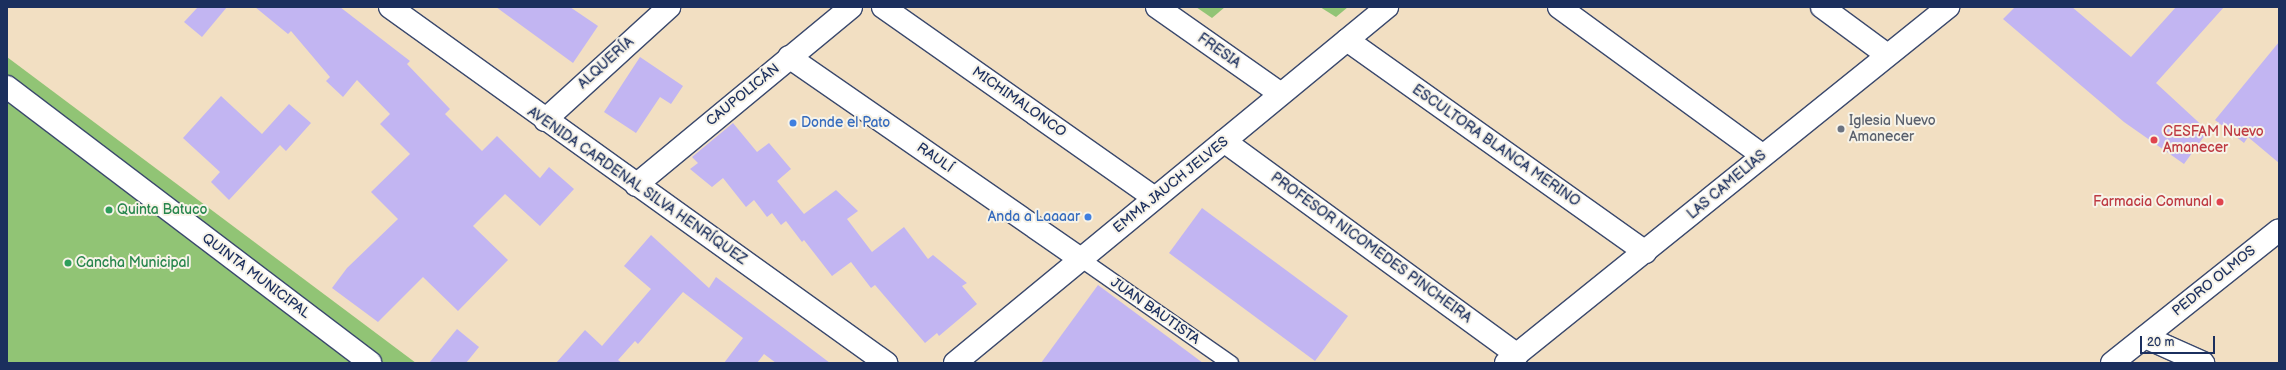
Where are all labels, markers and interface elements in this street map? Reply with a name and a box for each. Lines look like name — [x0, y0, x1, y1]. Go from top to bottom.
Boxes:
street label: FRESIA — [1194, 30, 1244, 72]
street label: ALQUERÍA — [575, 34, 637, 92]
street label: CAUPOLICÁN — [703, 60, 783, 130]
street label: MICHIMALONCO — [969, 63, 1069, 141]
street label: ESCULTORA BLANCA MERINO — [1409, 81, 1583, 211]
street label: AVENIDA CARDENAL SILVA HENRÍQUEZ — [524, 103, 750, 269]
place label: Iglesia Nuevo Amanecer — [1849, 113, 1936, 146]
place label: Donde el Pato — [801, 115, 890, 131]
marker: Donde el Pato — [788, 118, 798, 128]
marker: Iglesia Nuevo Amanecer — [1836, 124, 1846, 134]
place label: CESFAM Nuevo Amanecer — [2163, 124, 2264, 156]
street label: EMMA JAUCH JELVES — [1109, 133, 1233, 237]
marker: CESFAM Nuevo Amanecer — [2148, 134, 2160, 146]
street label: RAULÍ — [913, 139, 957, 177]
street label: LAS CAMELIAS — [1684, 147, 1770, 223]
street label: PROFESOR NICOMEDES PINCHEIRA — [1267, 169, 1475, 327]
place label: Farmacia Comunal — [2093, 194, 2212, 210]
marker: Farmacia Comunal — [2215, 197, 2225, 207]
place label: Quinta Batuco — [117, 202, 207, 218]
marker: Quinta Batuco — [104, 205, 114, 215]
place label: Anda a Laaaar — [988, 209, 1080, 225]
marker: Anda a Laaaar — [1083, 212, 1093, 222]
street label: QUINTA MUNICIPAL — [199, 230, 313, 322]
street label: PEDRO OLMOS — [2169, 242, 2259, 320]
place label: Cancha Municipal — [76, 255, 190, 271]
marker: Cancha Municipal — [63, 258, 73, 268]
street label: JUAN BAUTISTA — [1107, 274, 1203, 348]
scale bar — [2142, 328, 2217, 354]
text: 20 m — [2147, 335, 2174, 350]

